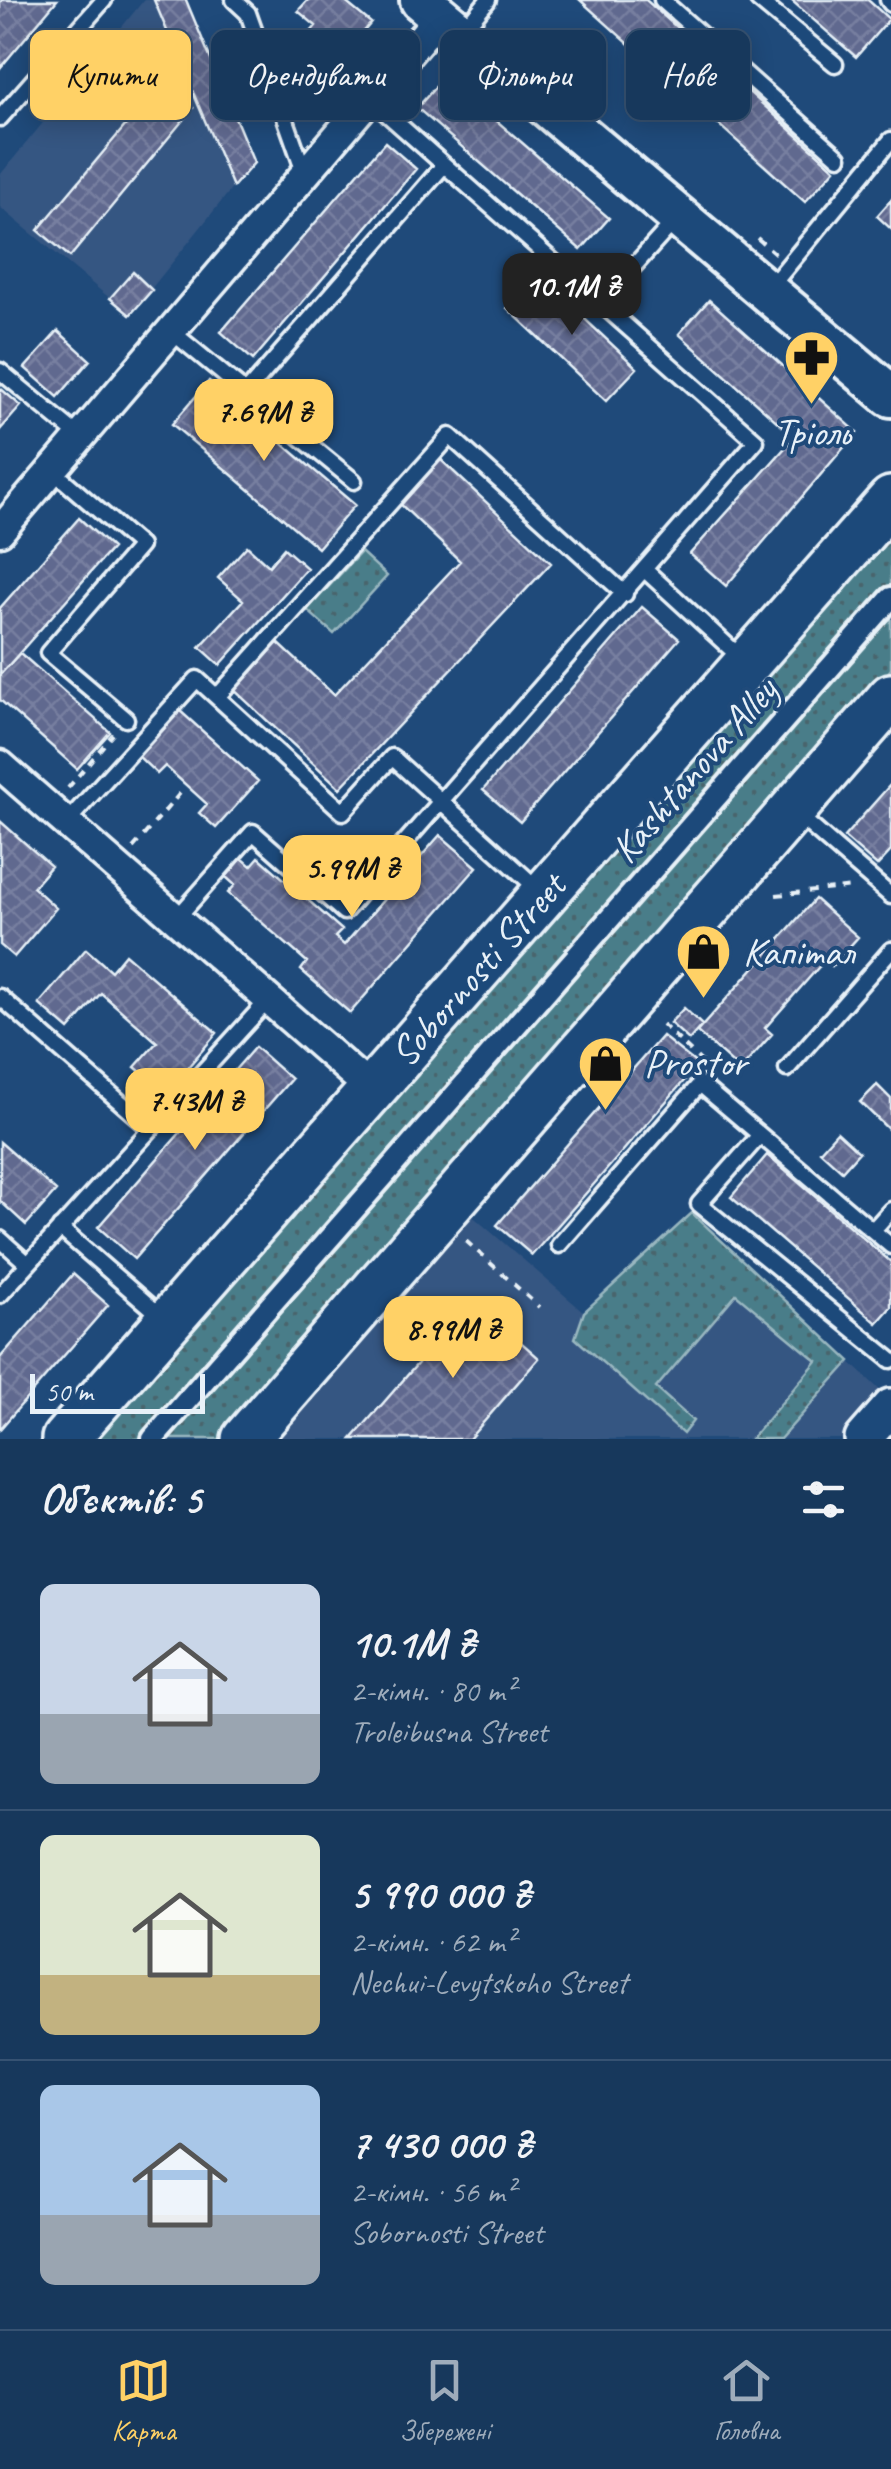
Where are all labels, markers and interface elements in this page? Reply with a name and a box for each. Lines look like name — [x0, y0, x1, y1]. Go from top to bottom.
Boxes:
chip: Купити — [30, 30, 191, 120]
chip: Орендувати — [211, 30, 420, 120]
chip: Фільтри — [440, 30, 606, 120]
chip: Нове — [626, 30, 750, 120]
pin: 10.1M ₴ — [480, 253, 664, 338]
text: 10.1M ₴ — [524, 265, 620, 306]
pharmacy icon: Тріоль — [782, 328, 842, 407]
pin: 7.69M ₴ — [172, 379, 356, 464]
text: 7.69M ₴ — [216, 391, 312, 432]
place label: Тріоль — [774, 407, 853, 457]
street label: Kashtanova Alley — [600, 665, 790, 873]
pin: 5.99M ₴ — [260, 835, 444, 920]
text: 5.99M ₴ — [305, 847, 399, 888]
street label: Sobornosti Street — [379, 860, 579, 1077]
shop icon: Капітал — [674, 922, 734, 1001]
place label: Капітал — [743, 927, 857, 977]
shop icon: Prostor — [575, 1033, 635, 1112]
place label: Prostor — [644, 1038, 750, 1088]
pin: 7.43M ₴ — [103, 1068, 287, 1153]
text: 7.43M ₴ — [147, 1080, 243, 1121]
pin: 8.99M ₴ — [361, 1296, 545, 1381]
text: 8.99M ₴ — [406, 1308, 500, 1349]
scale bar — [30, 1369, 205, 1414]
text: 50 m — [45, 1374, 93, 1409]
icon: filters — [796, 1472, 851, 1527]
text: Об’єктів: 5 — [40, 1473, 201, 1526]
text: 10.1M ₴ — [350, 1617, 475, 1670]
icon: home — [120, 1624, 240, 1744]
text: 2-кімн. · 80 m² — [350, 1670, 515, 1711]
text: Troleibusna Street — [350, 1711, 547, 1752]
text: 5 990 000 ₴ — [350, 1868, 530, 1921]
icon: home — [120, 1875, 240, 1995]
text: 2-кімн. · 62 m² — [350, 1921, 515, 1962]
text: Nechui-Levytskoho Street — [350, 1962, 627, 2003]
text: 7 430 000 ₴ — [350, 2118, 532, 2171]
icon: home — [120, 2125, 240, 2245]
text: 2-кімн. · 56 m² — [350, 2171, 515, 2212]
text: Sobornosti Street — [350, 2212, 543, 2253]
tab: Карта — [112, 2353, 176, 2448]
tab: Збережені — [399, 2353, 490, 2448]
tab: Головна — [714, 2353, 779, 2448]

